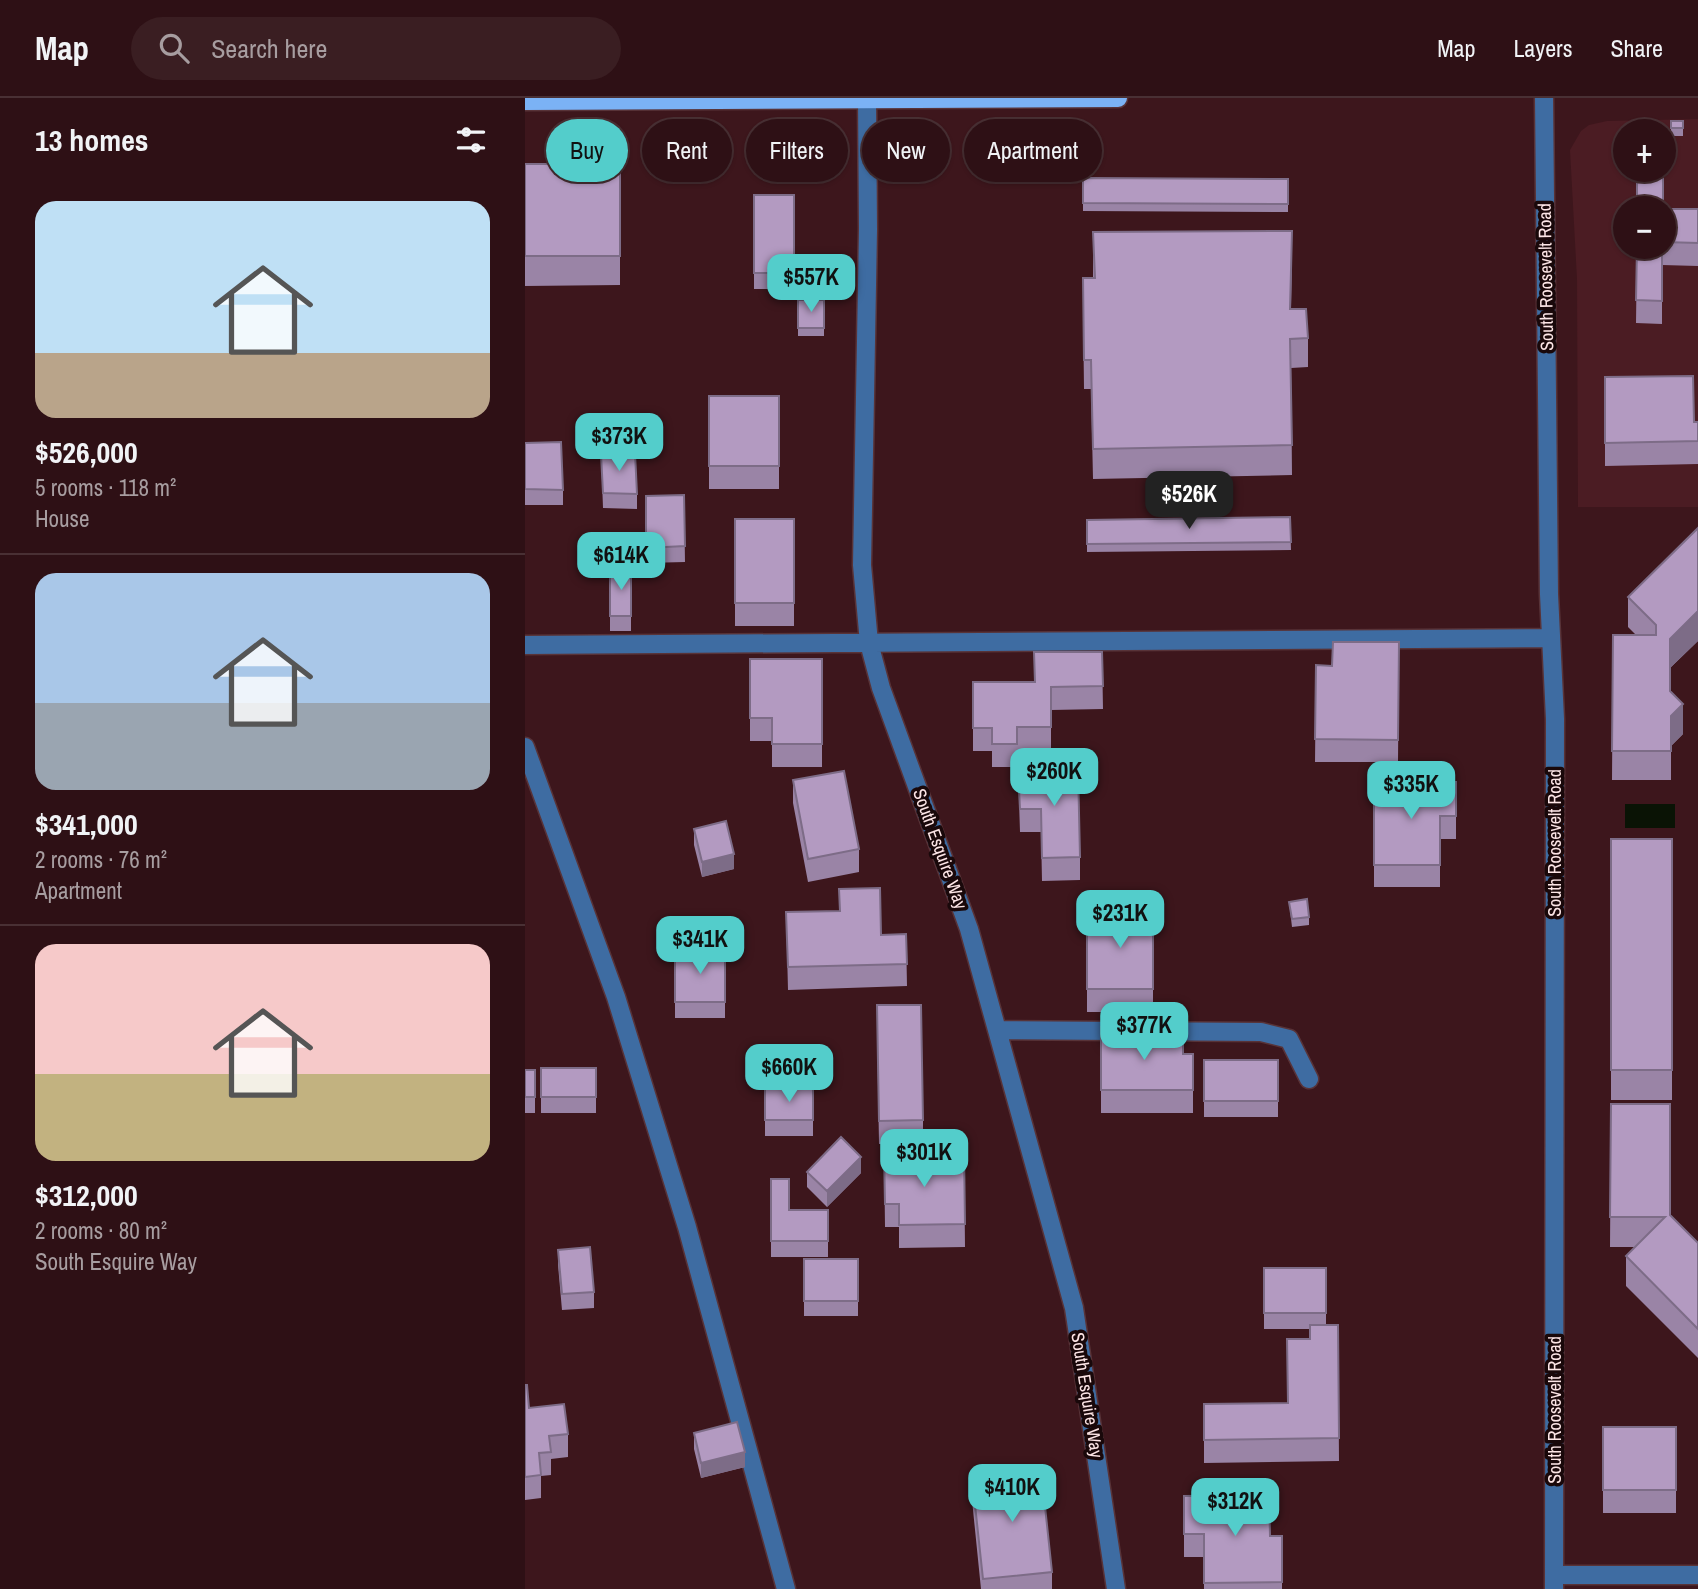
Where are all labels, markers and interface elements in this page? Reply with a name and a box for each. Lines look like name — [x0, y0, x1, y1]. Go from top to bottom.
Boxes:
search box — [131, 17, 621, 80]
text: Map — [35, 26, 89, 70]
icon: search — [155, 29, 193, 67]
text: Search here — [211, 31, 327, 66]
text: Map — [1437, 32, 1475, 64]
text: Layers — [1513, 32, 1572, 64]
text: Share — [1610, 32, 1663, 64]
chip: Buy — [546, 119, 628, 182]
chip: Rent — [642, 119, 732, 182]
chip: Filters — [746, 119, 848, 182]
chip: New — [862, 119, 950, 182]
chip: Apartment — [964, 119, 1102, 182]
map controls — [1613, 119, 1676, 259]
button: + — [1613, 119, 1676, 182]
text: 13 homes — [35, 120, 149, 160]
icon: filters — [452, 121, 490, 159]
button: − — [1613, 196, 1676, 259]
street label: South Roosevelt Road — [1532, 203, 1559, 351]
icon: home — [200, 247, 326, 373]
pin: $557K — [762, 254, 860, 314]
text: $557K — [783, 261, 839, 292]
pin: $373K — [570, 414, 668, 473]
text: $373K — [591, 420, 647, 451]
text: $526,000 — [35, 432, 138, 472]
text: 5 rooms · 118 m² — [35, 472, 176, 503]
pin: $526K — [1140, 472, 1238, 531]
text: $526K — [1161, 478, 1217, 509]
text: House — [35, 503, 90, 534]
pin: $614K — [572, 532, 670, 592]
text: $614K — [593, 539, 649, 570]
icon: home — [200, 619, 326, 745]
pin: $260K — [1005, 748, 1103, 808]
text: $260K — [1026, 755, 1082, 786]
pin: $335K — [1362, 762, 1460, 821]
text: $335K — [1383, 768, 1439, 799]
street label: South Roosevelt Road — [1542, 769, 1567, 917]
street label: South Esquire Way — [907, 785, 974, 913]
text: $341,000 — [35, 804, 138, 844]
text: 2 rooms · 76 m² — [35, 844, 167, 875]
text: Apartment — [35, 875, 122, 906]
pin: $231K — [1071, 890, 1169, 950]
text: $231K — [1092, 897, 1148, 928]
pin: $341K — [651, 916, 749, 976]
text: $341K — [672, 923, 728, 954]
icon: home — [200, 990, 326, 1116]
pin: $377K — [1095, 1002, 1193, 1062]
text: $377K — [1116, 1009, 1172, 1040]
pin: $660K — [740, 1044, 838, 1104]
text: $660K — [761, 1051, 817, 1082]
pin: $301K — [875, 1130, 973, 1189]
text: $301K — [896, 1136, 952, 1167]
text: $312,000 — [35, 1175, 138, 1215]
text: 2 rooms · 80 m² — [35, 1215, 167, 1246]
text: South Esquire Way — [35, 1246, 197, 1277]
street label: South Esquire Way — [1065, 1330, 1110, 1460]
street label: South Roosevelt Road — [1542, 1336, 1567, 1484]
pin: $410K — [963, 1464, 1061, 1524]
text: $410K — [984, 1471, 1040, 1502]
pin: $312K — [1186, 1478, 1284, 1538]
text: $312K — [1207, 1485, 1263, 1516]

